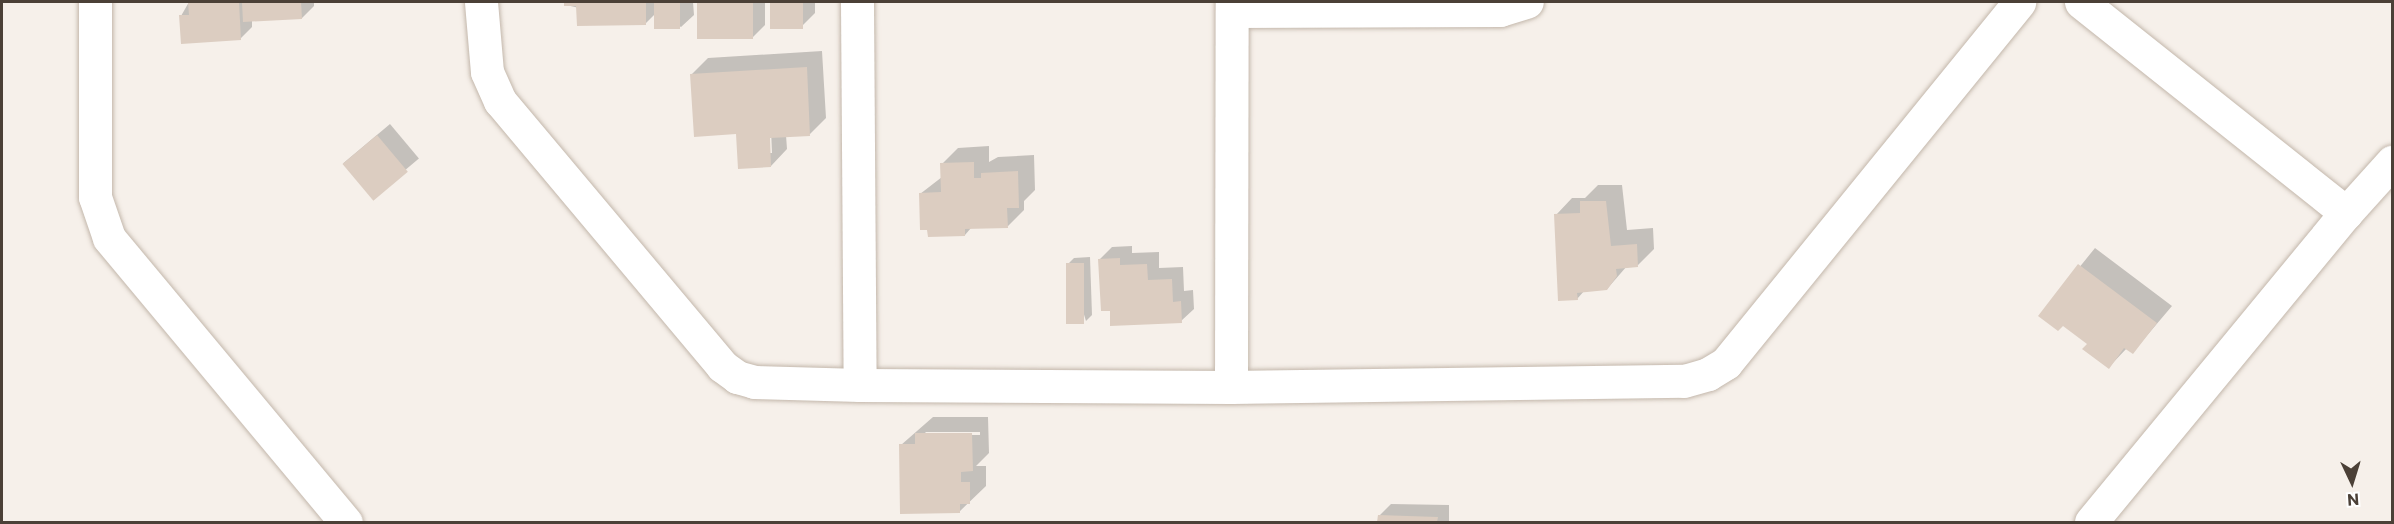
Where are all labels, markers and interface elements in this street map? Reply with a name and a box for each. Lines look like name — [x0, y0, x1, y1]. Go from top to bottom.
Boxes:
north arrow — [2322, 452, 2382, 512]
text: N — [2347, 491, 2360, 510]

